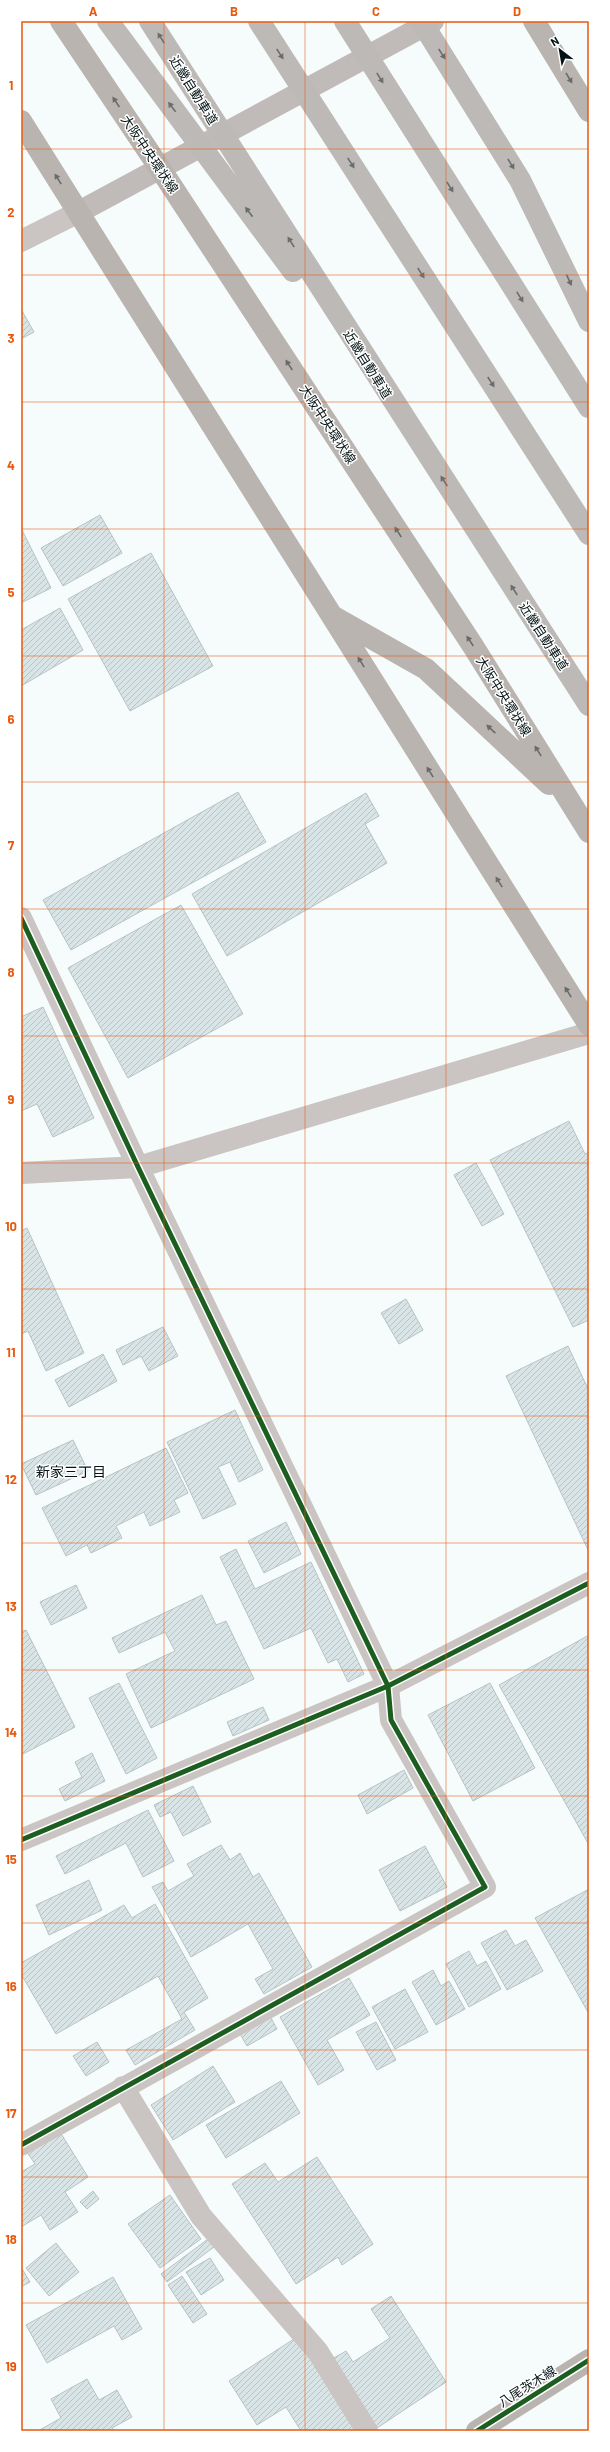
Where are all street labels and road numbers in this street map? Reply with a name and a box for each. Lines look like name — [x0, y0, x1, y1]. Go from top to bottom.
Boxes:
street label: 近畿自動車道 — [167, 53, 221, 127]
street label: 大阪中央環状線 — [118, 112, 182, 196]
street label: 近畿自動車道 — [341, 327, 395, 401]
street label: 大阪中央環状線 — [297, 381, 359, 467]
street label: 近畿自動車道 — [516, 599, 572, 673]
street label: 大阪中央環状線 — [473, 653, 535, 739]
street label: 八尾茨木線 — [495, 2362, 559, 2410]

